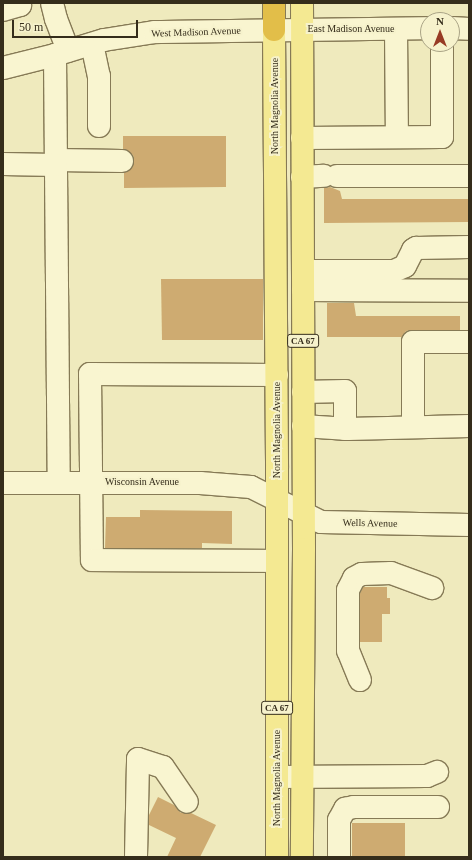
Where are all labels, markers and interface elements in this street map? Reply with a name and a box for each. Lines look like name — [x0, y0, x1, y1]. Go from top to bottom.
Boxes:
scale bar — [14, 12, 140, 38]
north arrow — [420, 12, 460, 52]
text: N — [436, 15, 444, 27]
text: 50 m — [19, 20, 43, 34]
street label: East Madison Avenue — [307, 23, 395, 35]
street label: West Madison Avenue — [151, 24, 241, 40]
street label: North Magnolia Avenue — [269, 57, 281, 155]
road number: CA 67 — [286, 334, 320, 348]
street label: North Magnolia Avenue — [271, 381, 283, 479]
street label: Wisconsin Avenue — [105, 476, 179, 488]
street label: Wells Avenue — [342, 517, 398, 529]
road number: CA 67 — [260, 701, 294, 715]
street label: North Magnolia Avenue — [271, 729, 283, 827]

